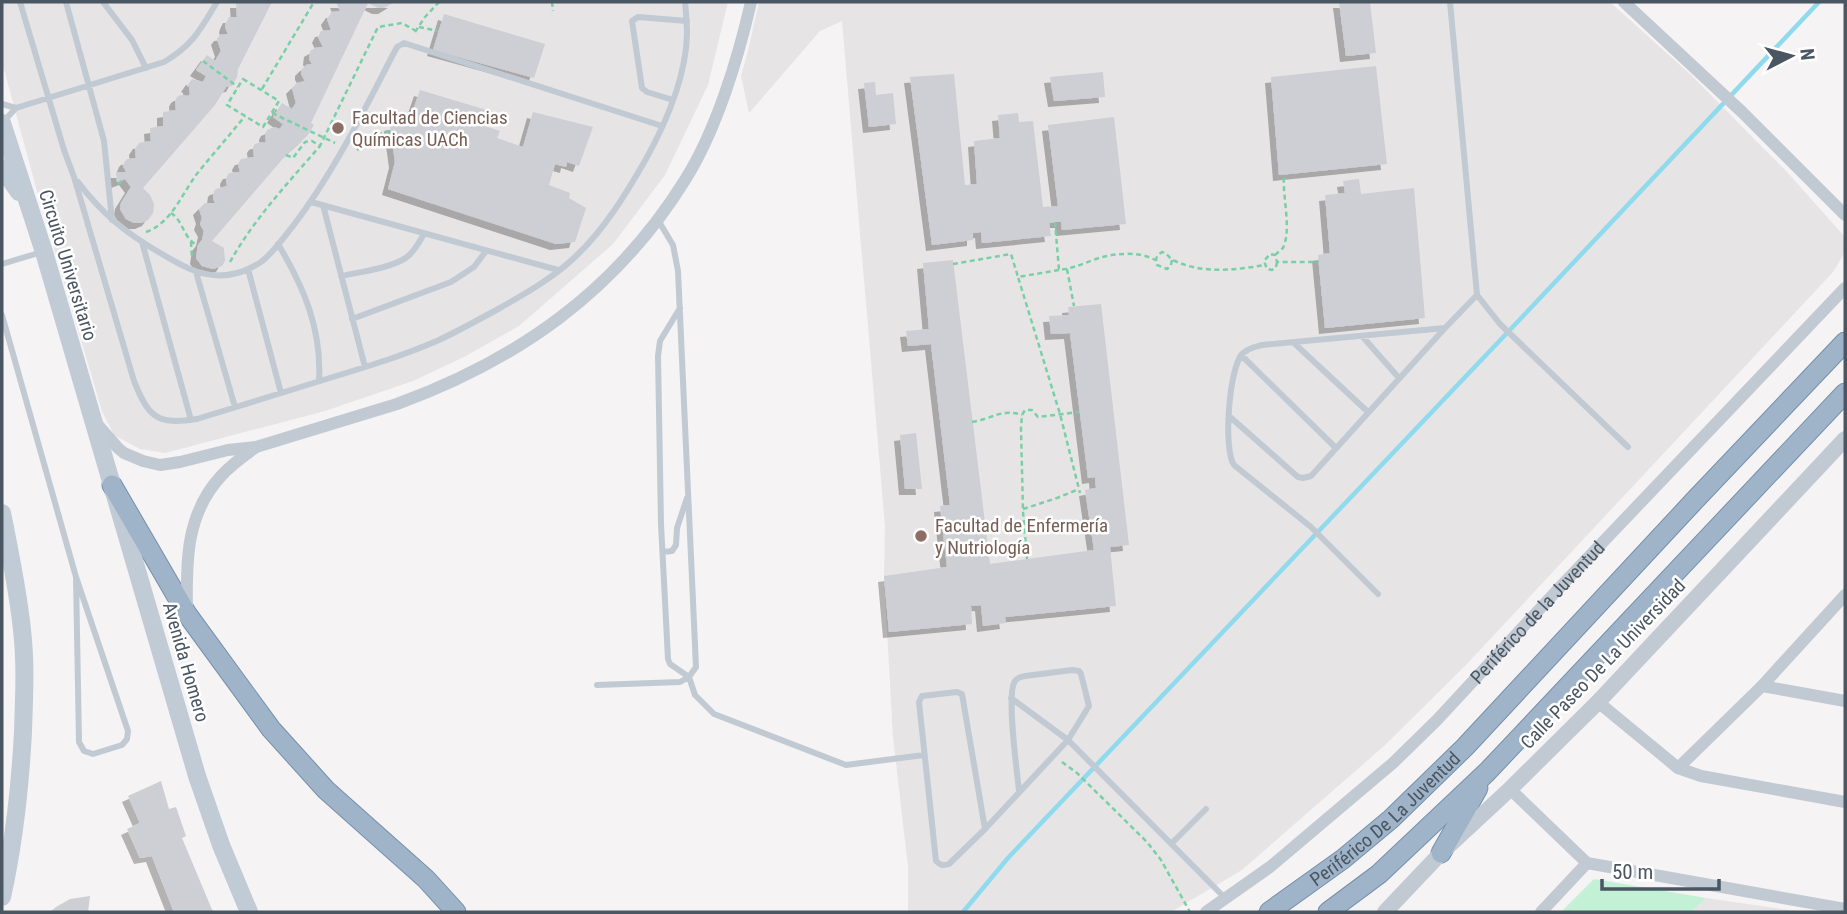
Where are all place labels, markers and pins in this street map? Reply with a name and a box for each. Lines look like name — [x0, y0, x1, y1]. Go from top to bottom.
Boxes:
place label: Facultad de Ciencias Químicas UACh — [352, 106, 508, 151]
marker: Facultad de Ciencias Químicas UACh — [330, 120, 346, 136]
place label: Facultad de Enfermería y Nutriología — [935, 514, 1108, 559]
marker: Facultad de Enfermería y Nutriología — [913, 528, 929, 544]

